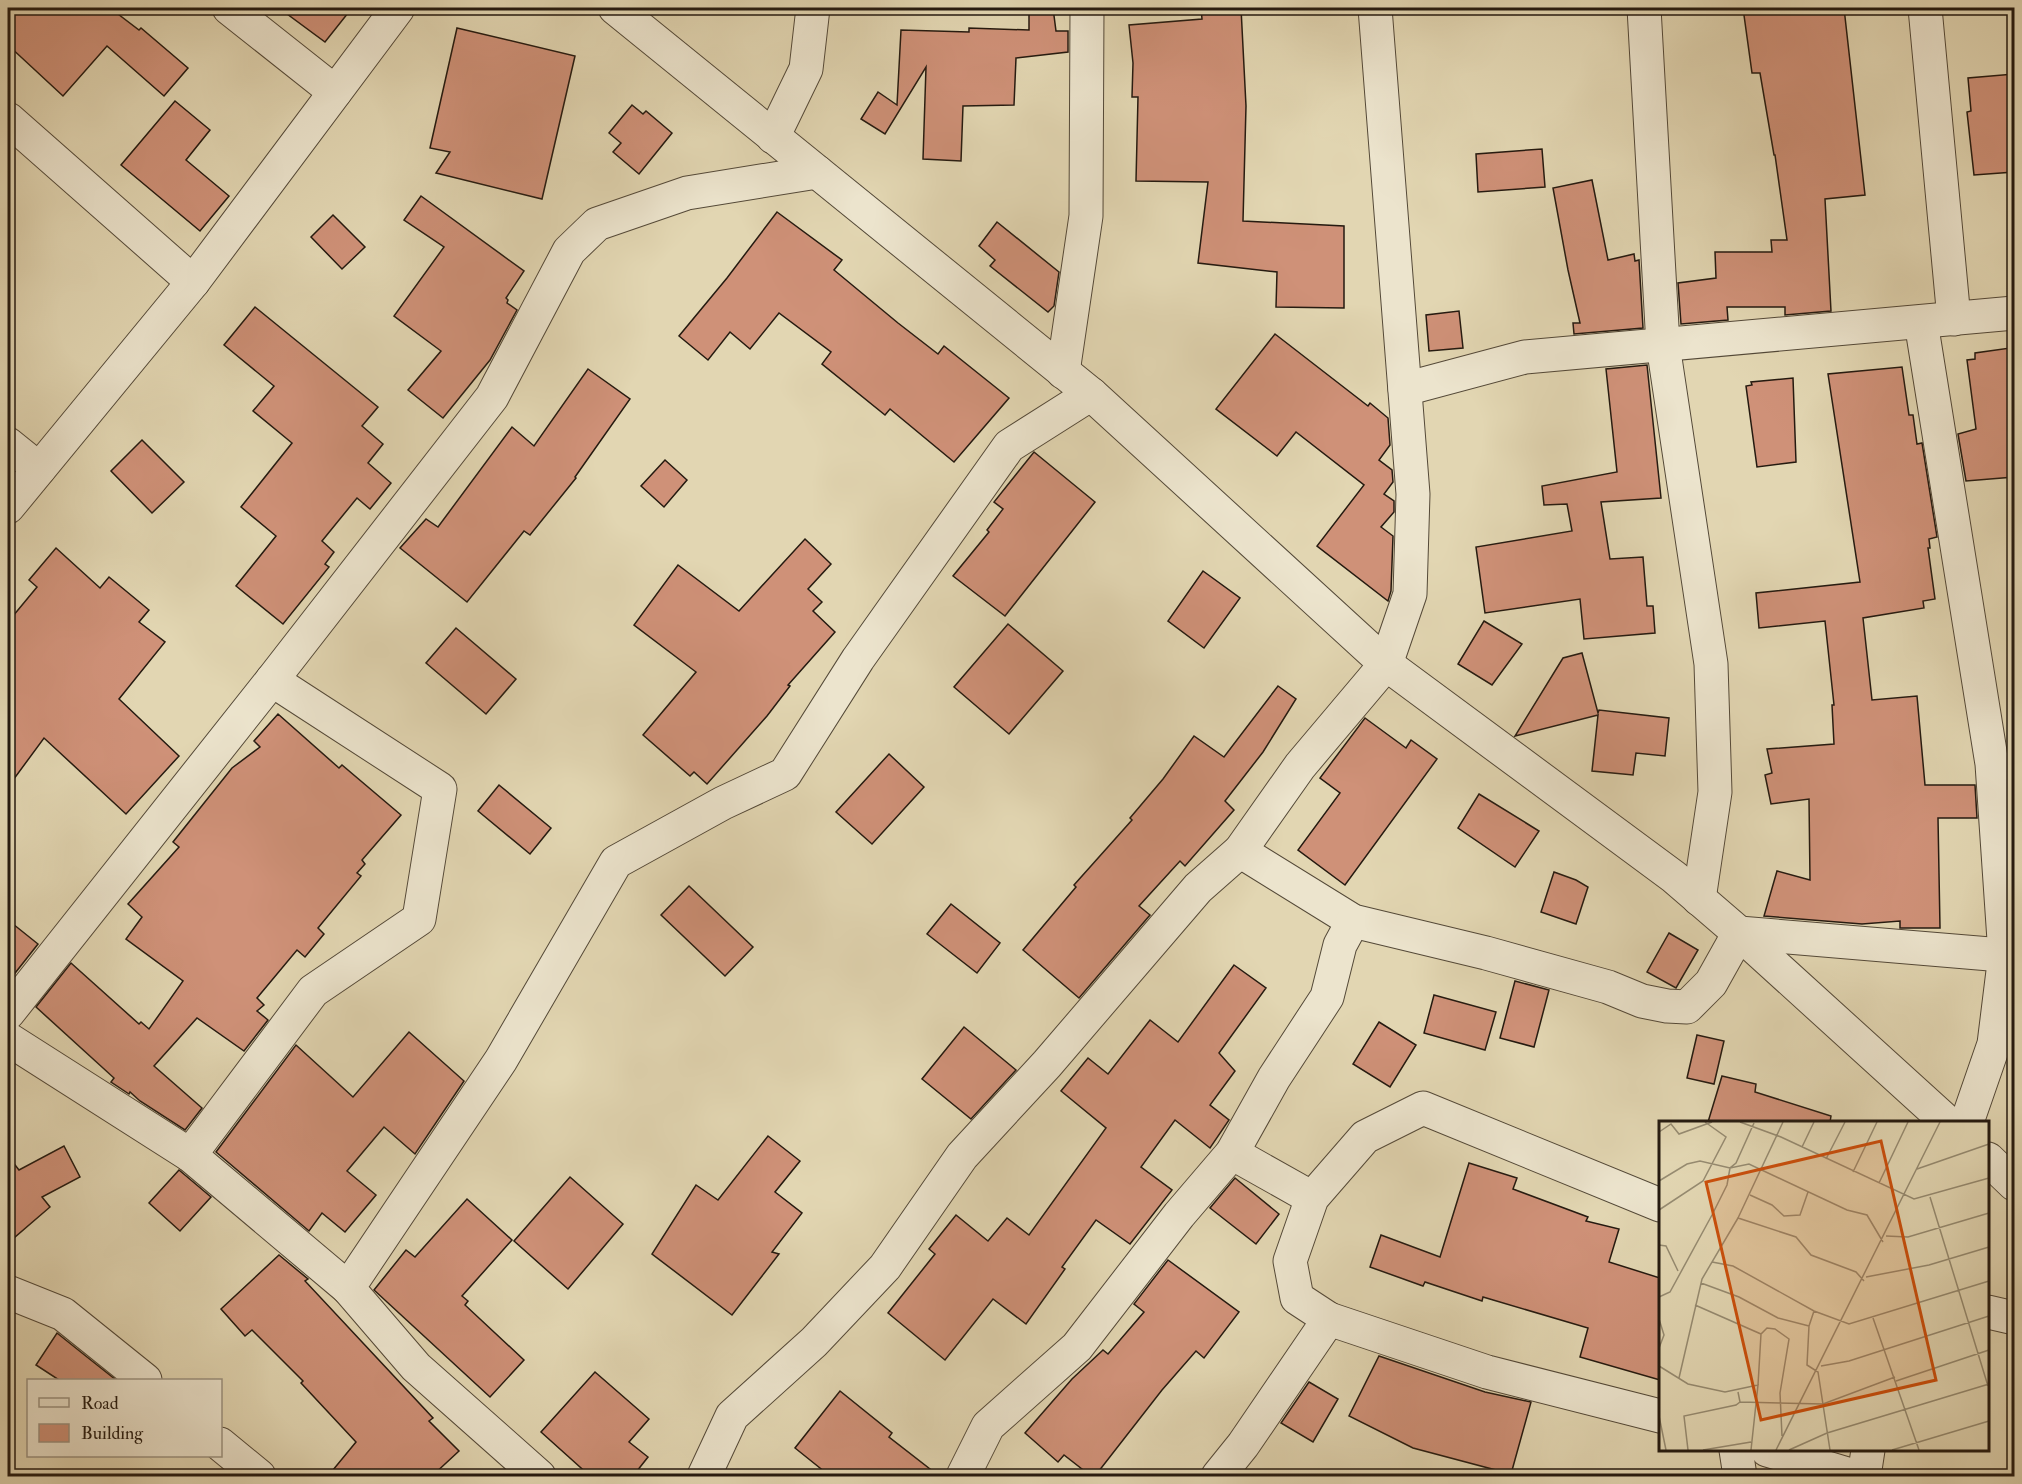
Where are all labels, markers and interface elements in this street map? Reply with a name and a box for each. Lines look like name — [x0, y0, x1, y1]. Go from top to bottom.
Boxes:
inset map — [1659, 1121, 1989, 1451]
legend — [27, 1379, 222, 1457]
text: Road — [81, 1392, 119, 1415]
text: Building — [81, 1422, 144, 1445]

